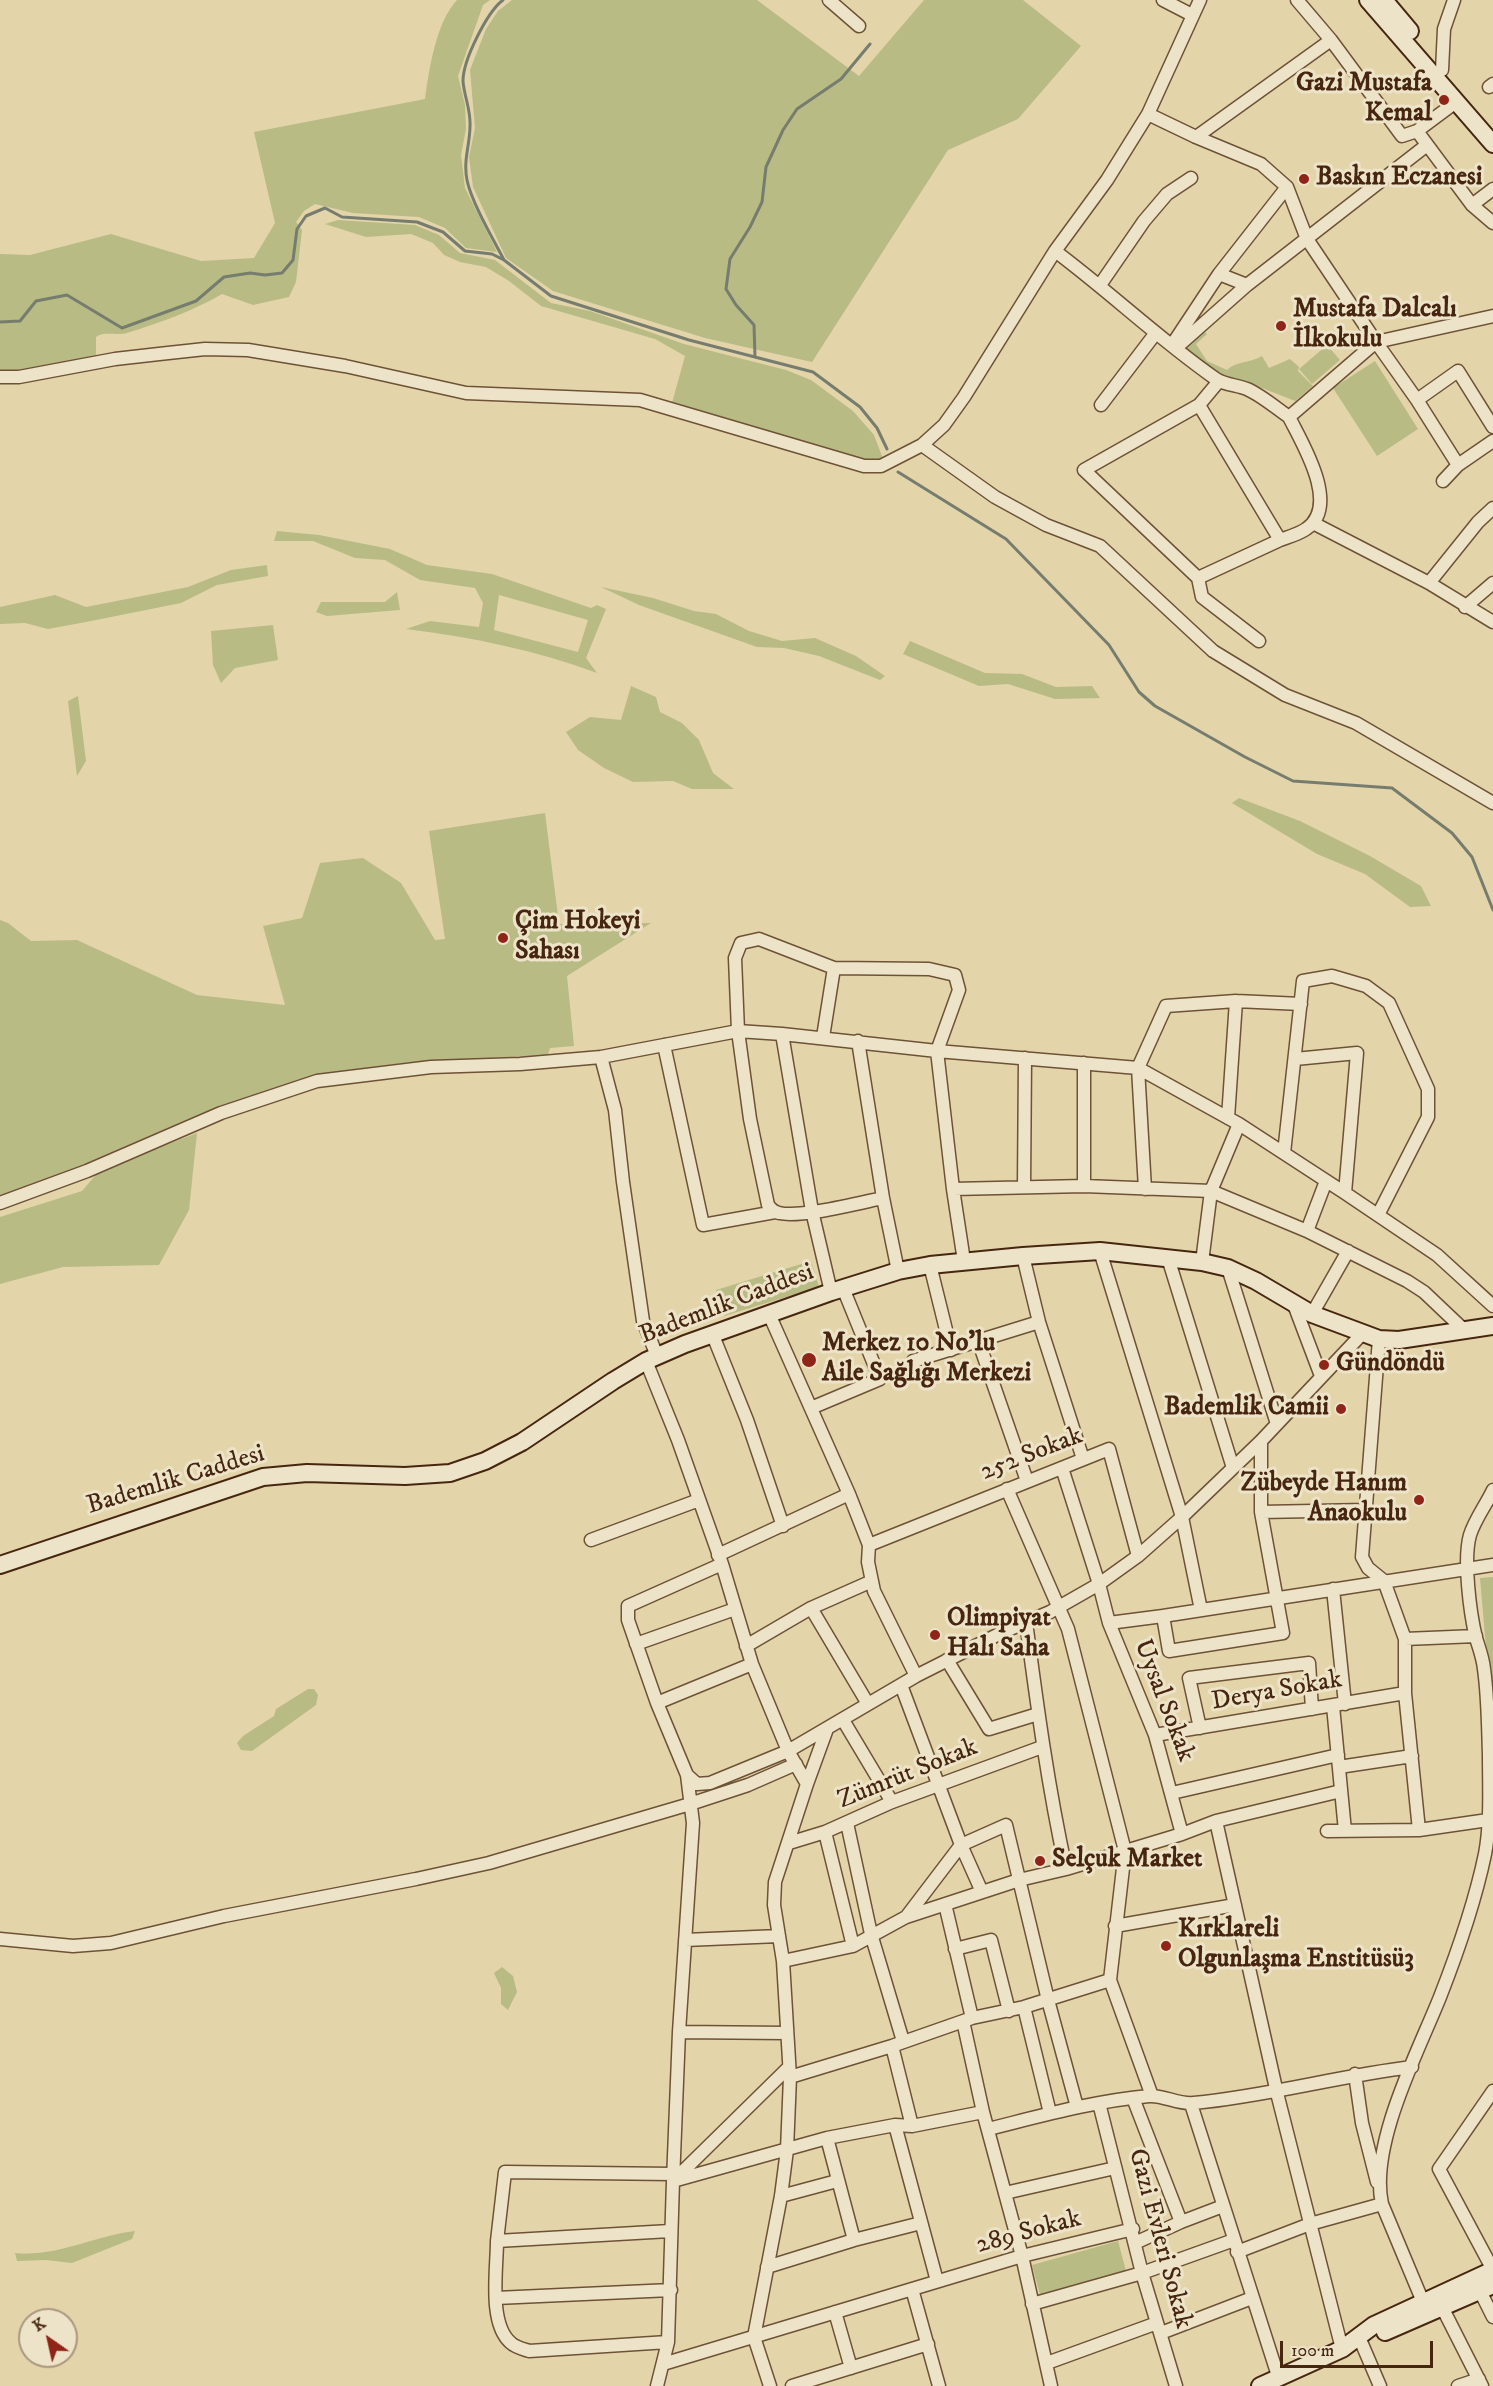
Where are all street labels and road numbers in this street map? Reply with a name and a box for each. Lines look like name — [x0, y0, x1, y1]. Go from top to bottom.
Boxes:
street label: Bademlik Caddesi — [635, 1257, 819, 1353]
street label: 252 Sokak — [977, 1421, 1087, 1489]
street label: Bademlik Caddesi — [83, 1439, 269, 1523]
street label: Uysal Sokak — [1125, 1636, 1201, 1766]
street label: Derya Sokak — [1209, 1665, 1345, 1719]
street label: Zümrüt Sokak — [834, 1733, 982, 1817]
street label: Gazi Evleri Sokak — [1120, 2146, 1198, 2332]
street label: 289 Sokak — [973, 2204, 1085, 2262]

